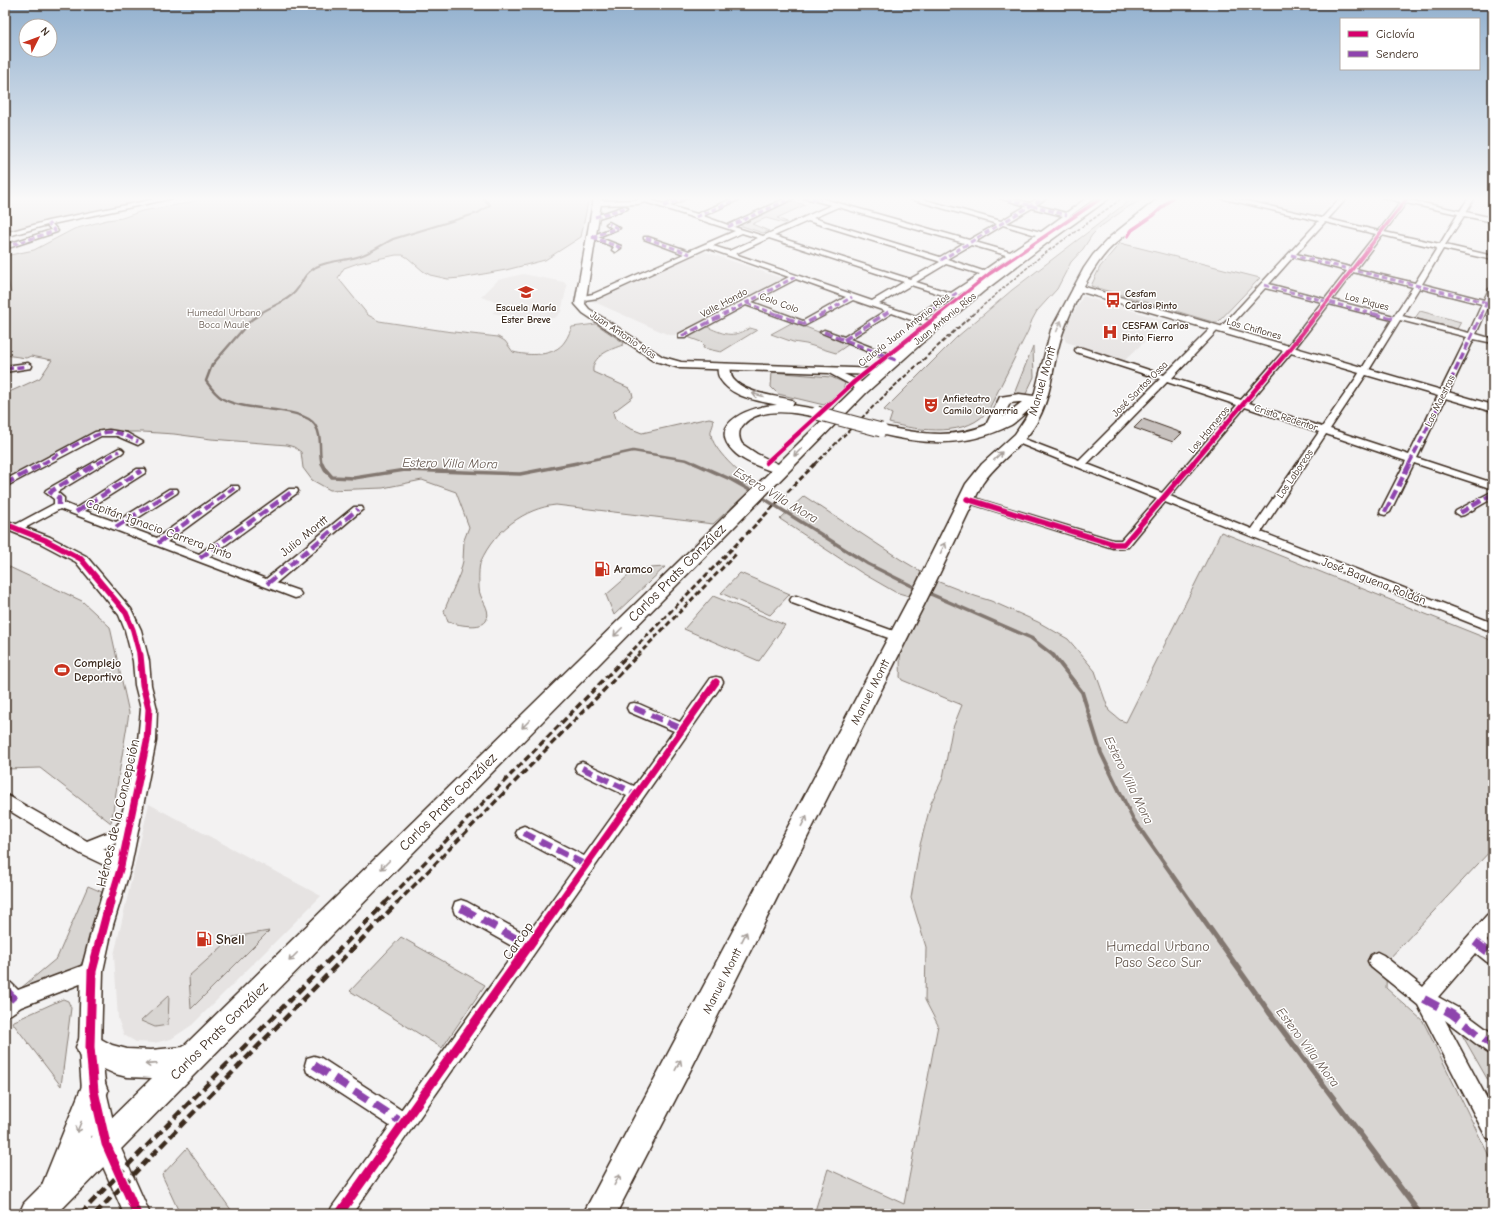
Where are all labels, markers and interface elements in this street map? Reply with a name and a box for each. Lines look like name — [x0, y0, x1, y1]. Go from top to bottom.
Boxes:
north arrow — [18, 18, 58, 58]
legend — [1340, 18, 1480, 70]
text: N — [38, 25, 52, 39]
text: Ciclovía — [1376, 27, 1415, 41]
text: Sendero — [1376, 47, 1419, 61]
school or university icon: Escuela María Ester Breve — [517, 283, 535, 301]
street label: Valle Hondo — [699, 286, 749, 320]
place label: Cesfam Carlos Pinto — [1125, 288, 1177, 312]
street label: Colo Colo — [758, 290, 800, 316]
street label: Juan Antonio Ríos — [911, 290, 979, 348]
street label: Los Piques — [1344, 290, 1390, 314]
street label: Ciclovía Juan Antonio Ríos — [856, 291, 952, 369]
bus stop icon: Cesfam Carlos Pinto — [1104, 291, 1122, 309]
place label: Escuela María Ester Breve — [496, 302, 556, 326]
park label: Humedal Urbano Boca Maule — [187, 307, 261, 331]
street label: Juan Antonio Ríos — [588, 309, 658, 361]
street label: Los Chiflones — [1225, 315, 1283, 343]
one-way arrow — [1056, 320, 1063, 332]
place label: CESFAM Carlos Pinto Fierro — [1122, 320, 1189, 344]
hospital icon: CESFAM Carlos Pinto Fierro — [1101, 323, 1119, 341]
street label: Manuel Montt — [1025, 344, 1059, 417]
street label: José Santos Ossa — [1110, 359, 1170, 419]
street label: Las Maestras — [1422, 373, 1458, 429]
one-way arrow — [752, 391, 765, 399]
place label: Anfieteatro Camilo Olavarrria — [943, 393, 1018, 417]
theatre icon: Anfieteatro Camilo Olavarrria — [922, 396, 940, 414]
street label: Cristo Redentor — [1253, 402, 1319, 434]
street label: Los Harneros — [1186, 404, 1232, 456]
one-way arrow — [793, 447, 803, 457]
street label: Los Laboreos — [1274, 447, 1316, 501]
one-way arrow — [993, 451, 1003, 461]
water label: Estero Villa Mora — [402, 455, 498, 471]
water label: Estero Villa Mora — [731, 464, 821, 526]
street label: Capitán Ignacio Carrera Pinto — [84, 496, 234, 562]
street label: Julio Montt — [277, 512, 331, 559]
street label: Carlos Prats González — [625, 521, 729, 625]
one-way arrow — [940, 542, 947, 554]
street label: José Baguena Roldán — [1320, 555, 1428, 607]
fuel station icon: Aramco — [593, 560, 611, 578]
place label: Aramco — [614, 562, 653, 576]
one-way arrow — [613, 627, 623, 637]
place label: Complejo Deportivo — [74, 656, 123, 684]
street label: Manuel Montt — [848, 656, 893, 727]
sports icon: Complejo Deportivo — [53, 661, 71, 679]
one-way arrow — [521, 719, 531, 729]
water label: Estero Villa Mora — [1101, 734, 1157, 827]
street label: Héroes de la Concepción — [93, 737, 143, 889]
street label: Carlos Prats González — [396, 750, 500, 854]
one-way arrow — [800, 816, 808, 828]
one-way arrow — [380, 860, 390, 870]
street label: Carcop — [499, 919, 537, 963]
fuel station icon: Shell — [195, 930, 213, 948]
place label: Shell — [216, 931, 245, 948]
one-way arrow — [741, 931, 748, 943]
park label: Humedal Urbano Paso Seco Sur — [1106, 938, 1210, 971]
street label: Manuel Montt — [700, 945, 745, 1016]
one-way arrow — [288, 952, 298, 962]
street label: Carlos Prats González — [167, 979, 271, 1083]
water label: Estero Villa Mora — [1273, 1004, 1343, 1090]
one-way arrow — [675, 1059, 682, 1071]
one-way arrow — [145, 1061, 158, 1068]
one-way arrow — [75, 1121, 82, 1133]
one-way arrow — [614, 1174, 621, 1186]

